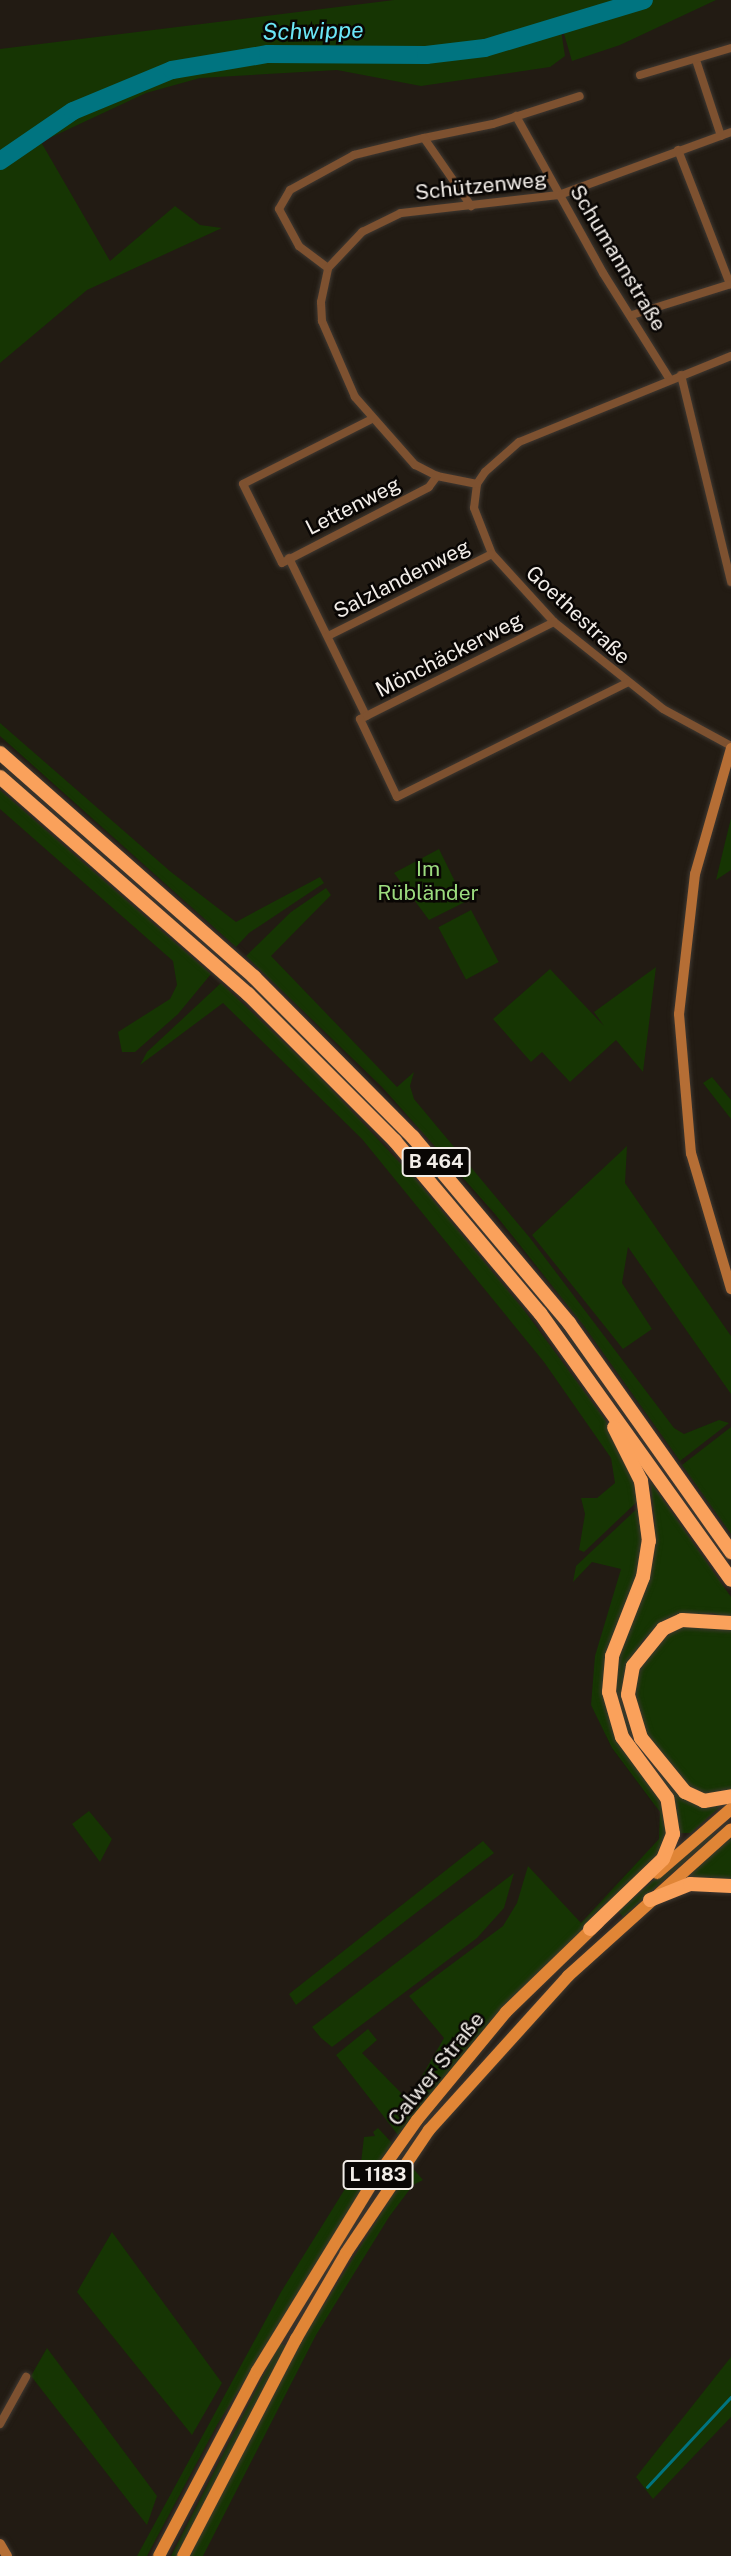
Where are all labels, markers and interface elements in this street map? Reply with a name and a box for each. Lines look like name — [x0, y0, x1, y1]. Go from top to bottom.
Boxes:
water label: Schwippe — [262, 16, 364, 46]
street label: Schützenweg — [414, 167, 548, 205]
street label: Schumannstraße — [564, 180, 672, 336]
street label: Lettenweg — [301, 471, 405, 541]
street label: Salzlandenweg — [330, 534, 474, 624]
street label: Goethestraße — [521, 560, 635, 670]
street label: Mönchäckerweg — [371, 607, 527, 703]
park label: Im Rübländer — [377, 856, 479, 906]
road number: B 464 — [401, 1146, 471, 1178]
street label: Calwer Straße — [383, 2007, 489, 2131]
road number: L 1183 — [341, 2160, 415, 2190]

